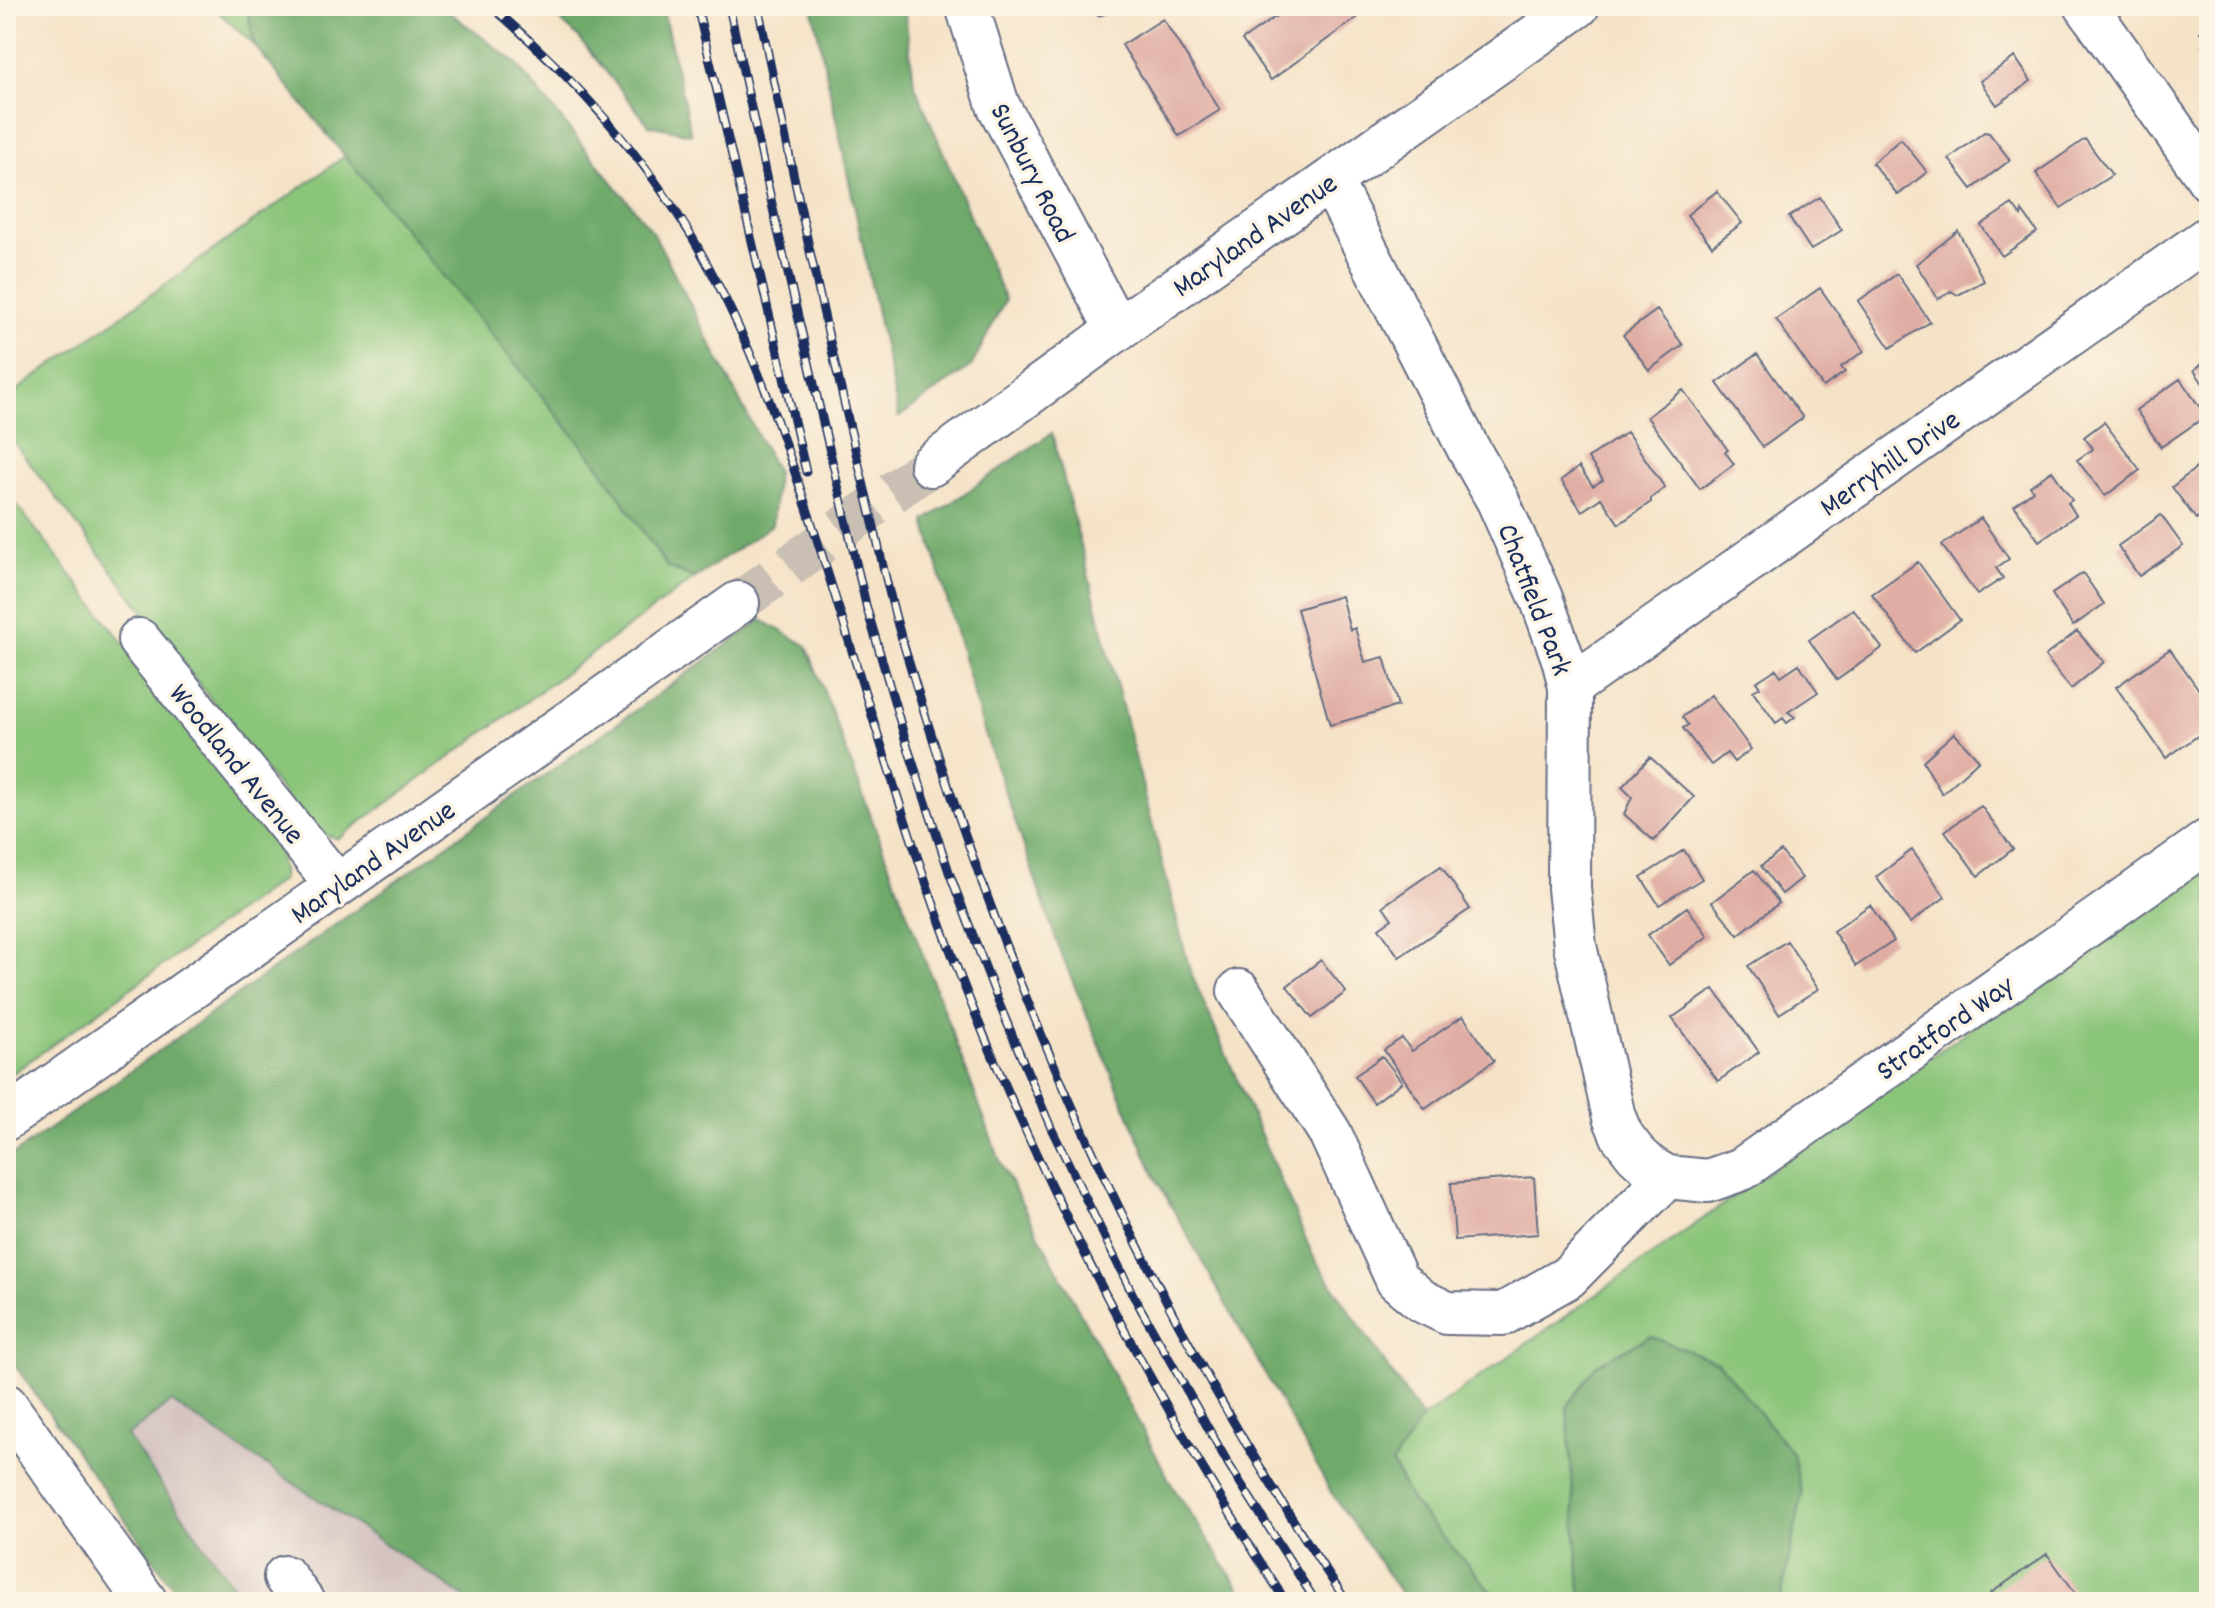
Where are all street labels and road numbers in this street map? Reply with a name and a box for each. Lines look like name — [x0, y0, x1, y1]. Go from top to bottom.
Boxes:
street label: Sunbury Road — [976, 96, 1084, 252]
street label: Maryland Avenue — [1165, 165, 1348, 311]
street label: Merryhill Drive — [1812, 401, 1971, 530]
street label: Chatfield Park — [1483, 518, 1581, 683]
street label: Woodland Avenue — [156, 676, 313, 856]
street label: Maryland Avenue — [283, 792, 466, 938]
street label: Stratford Way — [1869, 967, 2025, 1094]

